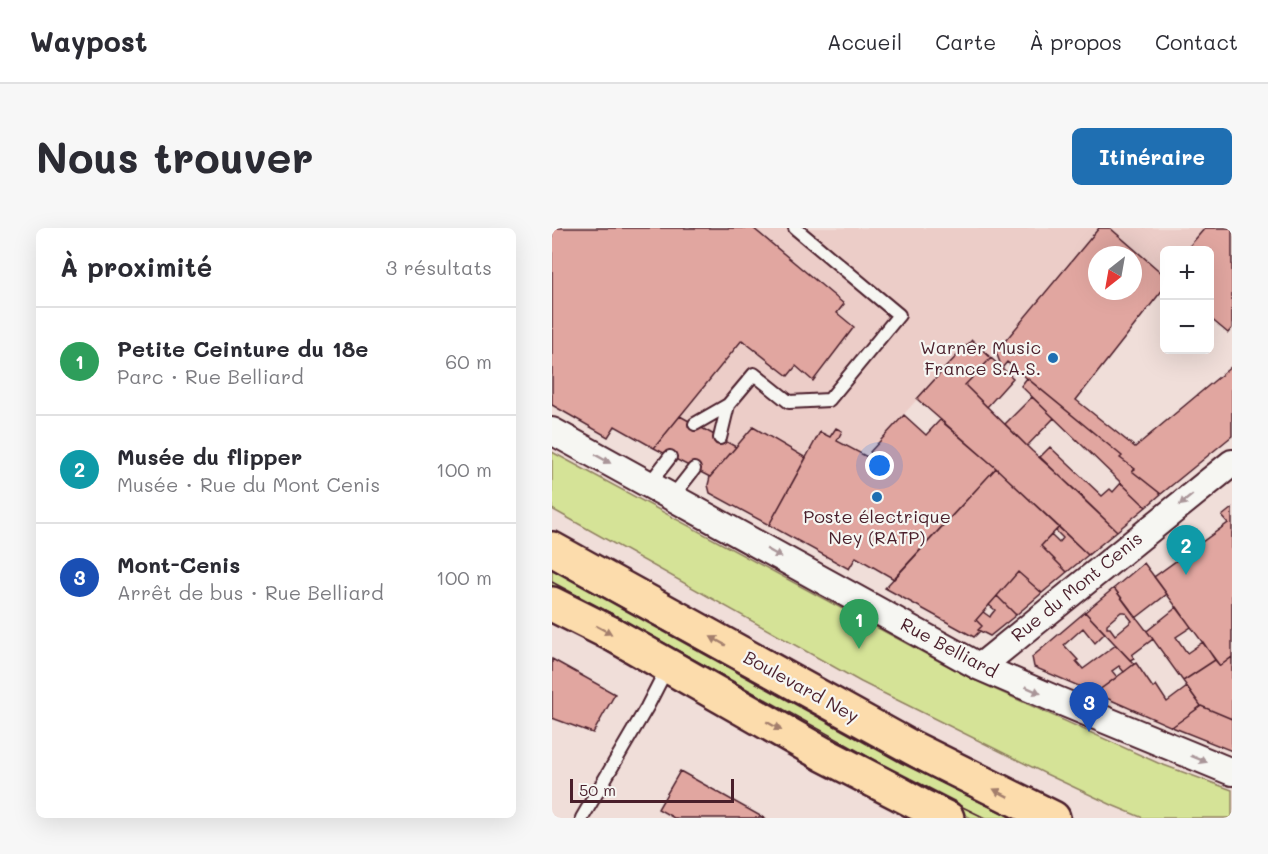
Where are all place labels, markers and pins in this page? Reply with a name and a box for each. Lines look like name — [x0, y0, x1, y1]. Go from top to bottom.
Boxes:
place label: Warner Music France S.A.S. — [920, 335, 1041, 380]
marker: Warner Music France S.A.S. — [1046, 351, 1060, 365]
marker: Poste électrique Ney (RATP) — [870, 490, 884, 504]
place label: Poste électrique Ney (RATP) — [803, 504, 951, 549]
pin: 2 — [1166, 526, 1206, 575]
pin: 1 — [840, 600, 878, 649]
pin: 3 — [1070, 682, 1108, 732]

